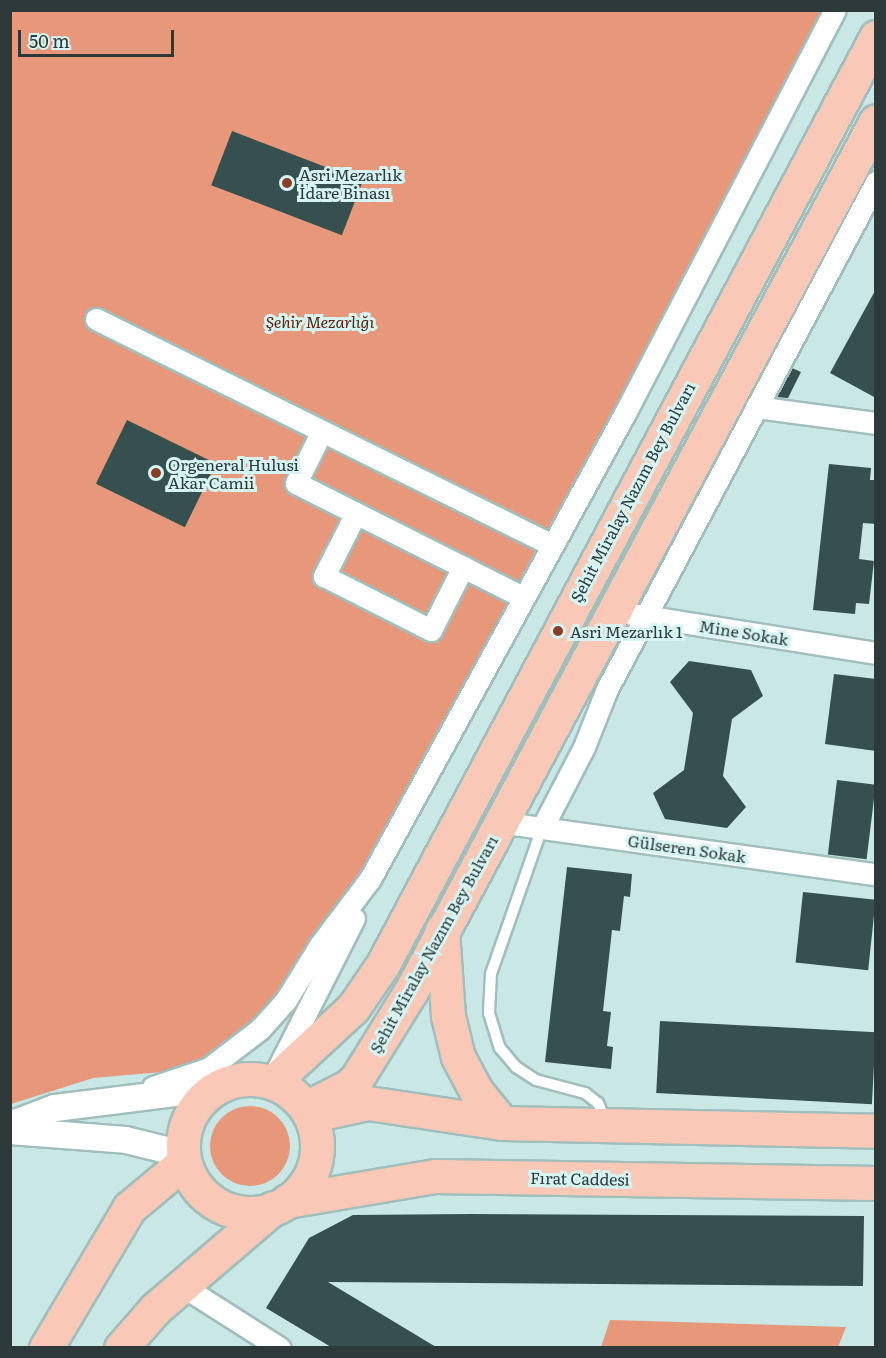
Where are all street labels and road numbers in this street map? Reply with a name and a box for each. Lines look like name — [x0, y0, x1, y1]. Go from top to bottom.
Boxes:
street label: Şehit Miralay Nazım Bey Bulvarı — [566, 379, 698, 605]
street label: Mine Sokak — [698, 615, 790, 649]
street label: Gülseren Sokak — [627, 830, 747, 866]
street label: Şehit Miralay Nazım Bey Bulvarı — [365, 832, 501, 1056]
street label: Fırat Caddesi — [530, 1168, 630, 1188]

